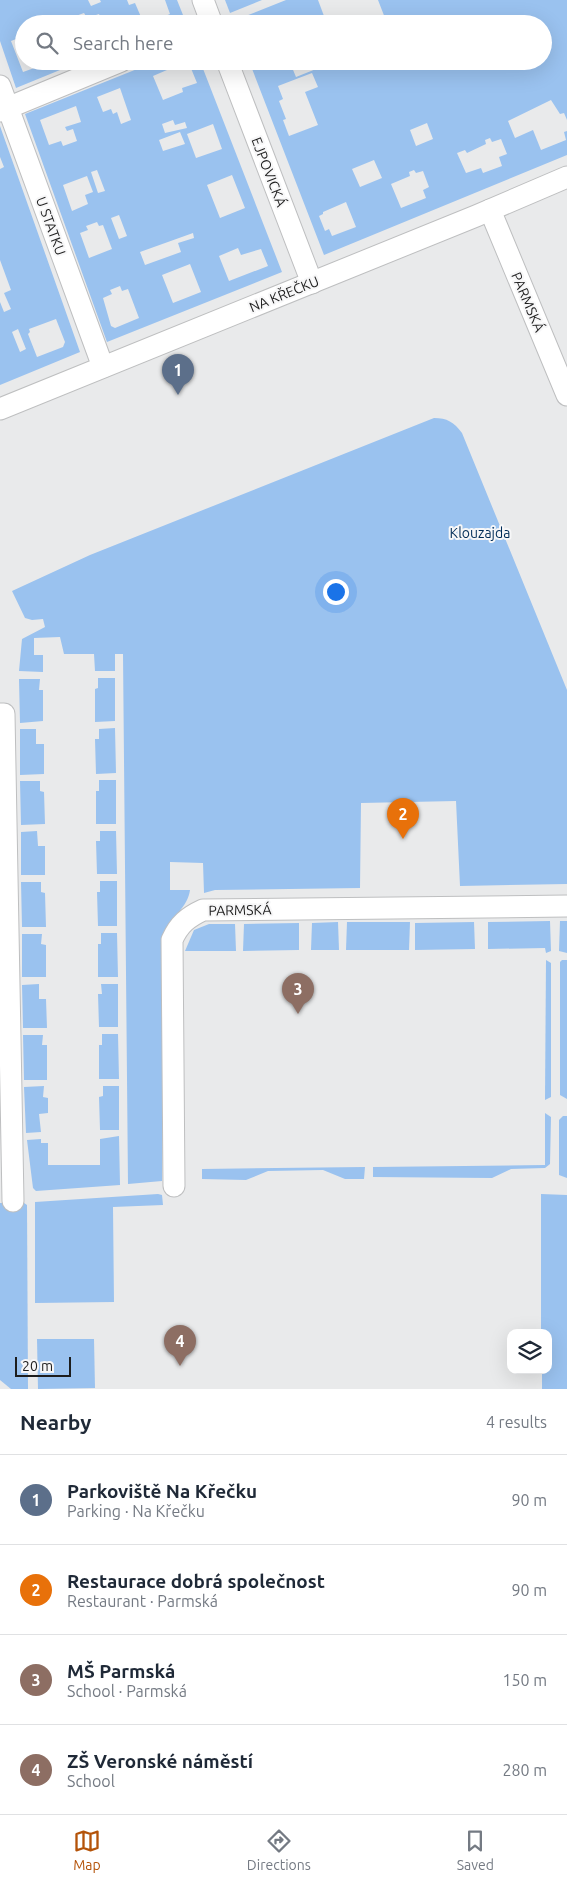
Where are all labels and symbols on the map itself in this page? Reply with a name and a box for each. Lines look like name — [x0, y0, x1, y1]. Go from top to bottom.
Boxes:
street label: EJPOVICKÁ — [248, 135, 291, 209]
street label: U STATKU — [33, 194, 69, 258]
street label: PARMSKÁ — [508, 269, 549, 334]
street label: NA KŘEČKU — [246, 272, 321, 315]
pin: 1 — [162, 354, 194, 395]
park label: Klouzajda — [450, 525, 510, 541]
your location — [323, 579, 349, 605]
pin: 2 — [387, 798, 419, 839]
street label: PARMSKÁ — [208, 900, 272, 919]
pin: 3 — [282, 973, 314, 1014]
pin: 4 — [164, 1325, 196, 1366]
scale bar — [15, 1354, 71, 1377]

